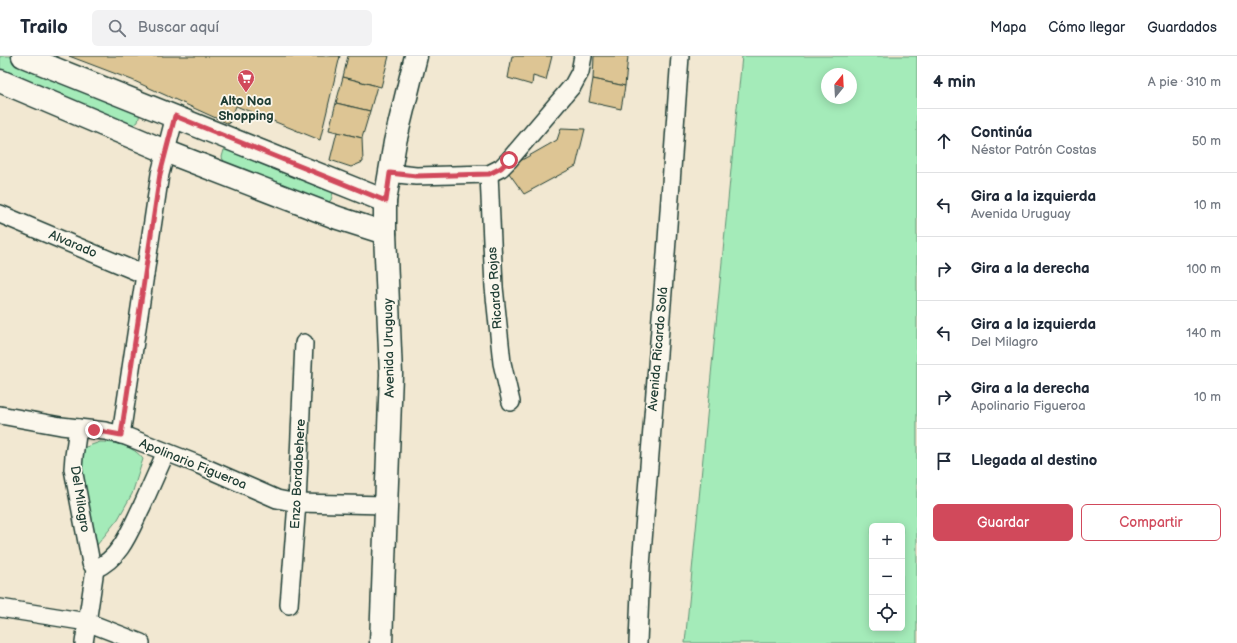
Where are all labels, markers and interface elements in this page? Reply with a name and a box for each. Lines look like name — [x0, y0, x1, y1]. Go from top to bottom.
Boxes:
search box — [92, 10, 372, 46]
text: Trailo — [20, 16, 68, 39]
icon: search — [106, 17, 128, 39]
text: Buscar aquí — [138, 18, 219, 37]
text: Mapa — [990, 19, 1026, 36]
text: Cómo llegar — [1048, 19, 1125, 36]
text: Guardados — [1147, 19, 1217, 36]
supermarket icon: Alto Noa Shopping — [236, 68, 256, 93]
north arrow — [821, 68, 857, 104]
text: 4 min — [933, 72, 976, 92]
text: A pie · 310 m — [1148, 74, 1221, 90]
place label: Alto Noa Shopping — [218, 93, 274, 124]
text: Continúa — [971, 123, 1032, 142]
icon: ahead — [933, 130, 955, 152]
text: 50 m — [1192, 133, 1221, 149]
text: Néstor Patrón Costas — [971, 142, 1096, 158]
route start — [500, 151, 518, 169]
text: Gira a la izquierda — [971, 187, 1096, 206]
icon: left — [933, 194, 955, 216]
text: 10 m — [1194, 197, 1221, 213]
text: Avenida Uruguay — [971, 206, 1071, 222]
street label: Alvarado — [46, 227, 100, 261]
street label: Ricardo Rojas — [484, 246, 506, 330]
icon: right — [933, 258, 955, 280]
text: Gira a la derecha — [971, 259, 1090, 278]
text: 100 m — [1186, 261, 1221, 277]
street label: Avenida Ricardo Solá — [645, 286, 671, 412]
street label: Avenida Uruguay — [380, 298, 398, 398]
text: Gira a la izquierda — [971, 315, 1096, 334]
icon: left — [933, 322, 955, 344]
text: 140 m — [1186, 325, 1221, 341]
text: Del Milagro — [971, 334, 1038, 350]
text: Gira a la derecha — [971, 379, 1090, 398]
icon: right — [933, 386, 955, 408]
text: 10 m — [1194, 389, 1221, 405]
text: Apolinario Figueroa — [971, 398, 1086, 414]
street label: Enzo Bordabehere — [287, 418, 309, 530]
route end — [85, 421, 103, 439]
street label: Apolinario Figueroa — [137, 435, 249, 493]
icon: arrive — [933, 450, 955, 472]
text: Llegada al destino — [971, 451, 1097, 470]
street label: Del Milagro — [67, 465, 93, 533]
button: Guardar — [933, 504, 1073, 541]
button: Compartir — [1081, 504, 1221, 541]
map controls — [869, 523, 905, 631]
button: + — [869, 523, 905, 559]
button: − — [869, 559, 905, 595]
button: locate — [869, 595, 905, 631]

